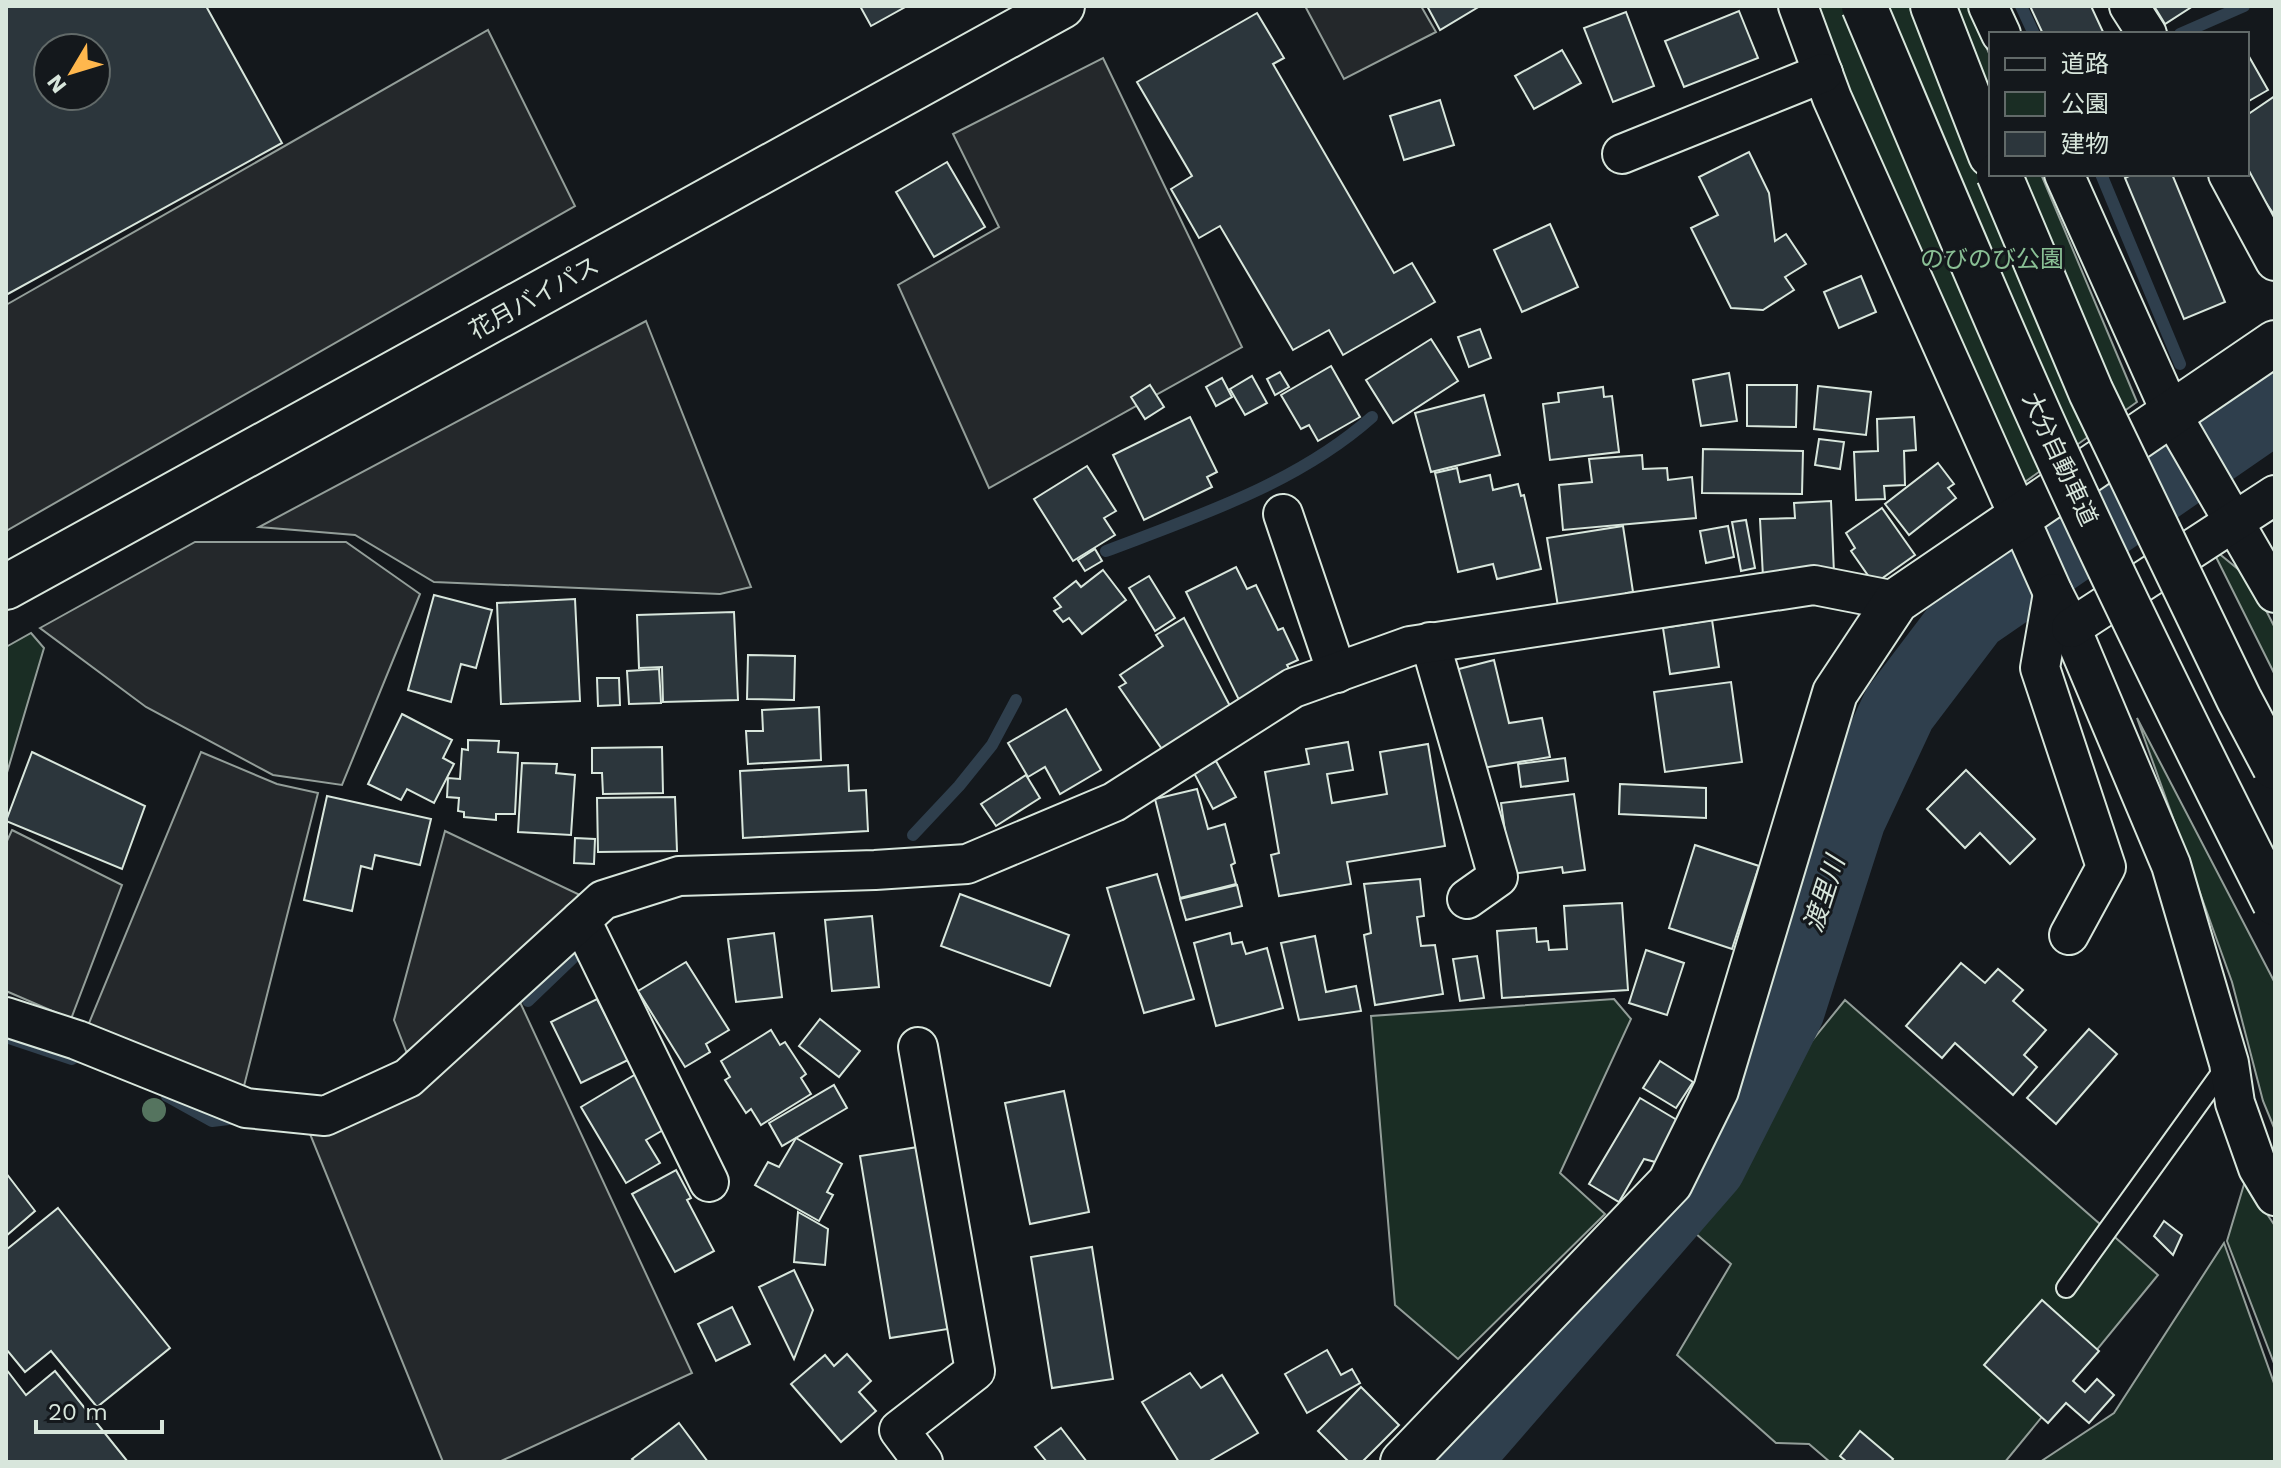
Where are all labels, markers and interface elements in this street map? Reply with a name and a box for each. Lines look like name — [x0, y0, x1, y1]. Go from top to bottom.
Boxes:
north arrow — [32, 32, 112, 112]
legend — [1989, 32, 2249, 176]
text: 道路 — [2061, 50, 2109, 78]
text: N — [42, 70, 72, 98]
text: 公園 — [2061, 90, 2109, 118]
text: 建物 — [2061, 130, 2109, 158]
park label: のびのび公園 — [1920, 245, 2064, 273]
street label: 花月バイパス — [464, 251, 604, 345]
street label: 大分自動車道 — [2017, 388, 2103, 530]
water label: 渡里川 — [1798, 849, 1851, 936]
scale bar — [36, 1384, 162, 1434]
text: 20 m — [48, 1398, 108, 1426]

